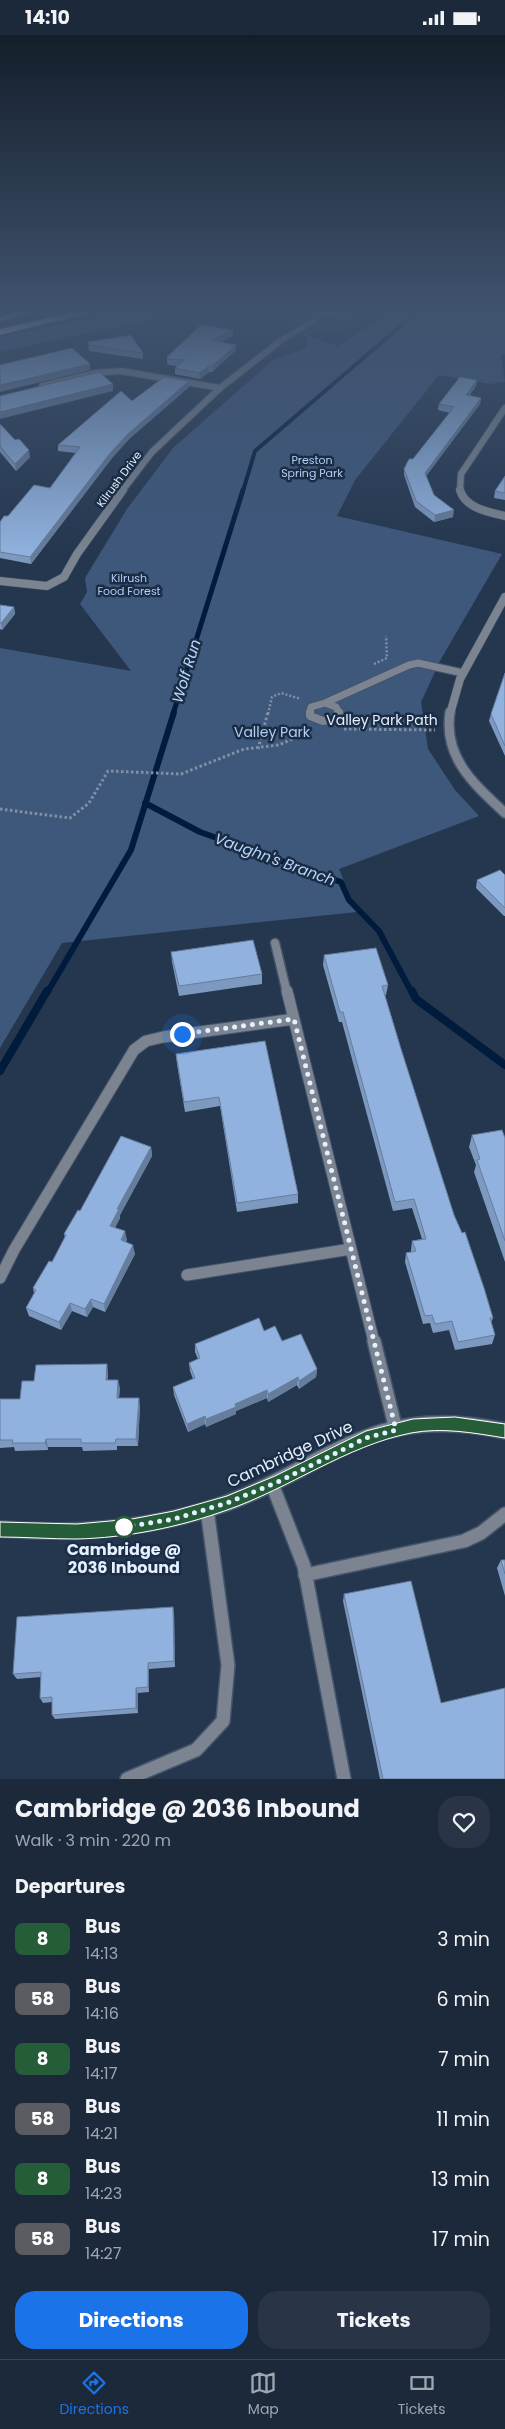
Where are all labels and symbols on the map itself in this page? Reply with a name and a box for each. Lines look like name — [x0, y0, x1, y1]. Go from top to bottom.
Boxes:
street label: Kilrush Drive — [93, 448, 145, 510]
park label: Preston Spring Park — [281, 452, 343, 481]
park label: Kilrush Food Forest — [97, 570, 161, 599]
water label: Wolf Run — [166, 637, 206, 705]
street label: Valley Park Path — [326, 710, 438, 730]
park label: Valley Park — [234, 722, 311, 742]
water label: Vaughn's Branch — [212, 827, 338, 891]
your location — [170, 1022, 195, 1047]
street label: Cambridge Drive — [223, 1415, 357, 1493]
marker: Cambridge @ 2036 Inbound — [113, 1516, 135, 1538]
place label: Cambridge @ 2036 Inbound — [67, 1538, 181, 1579]

